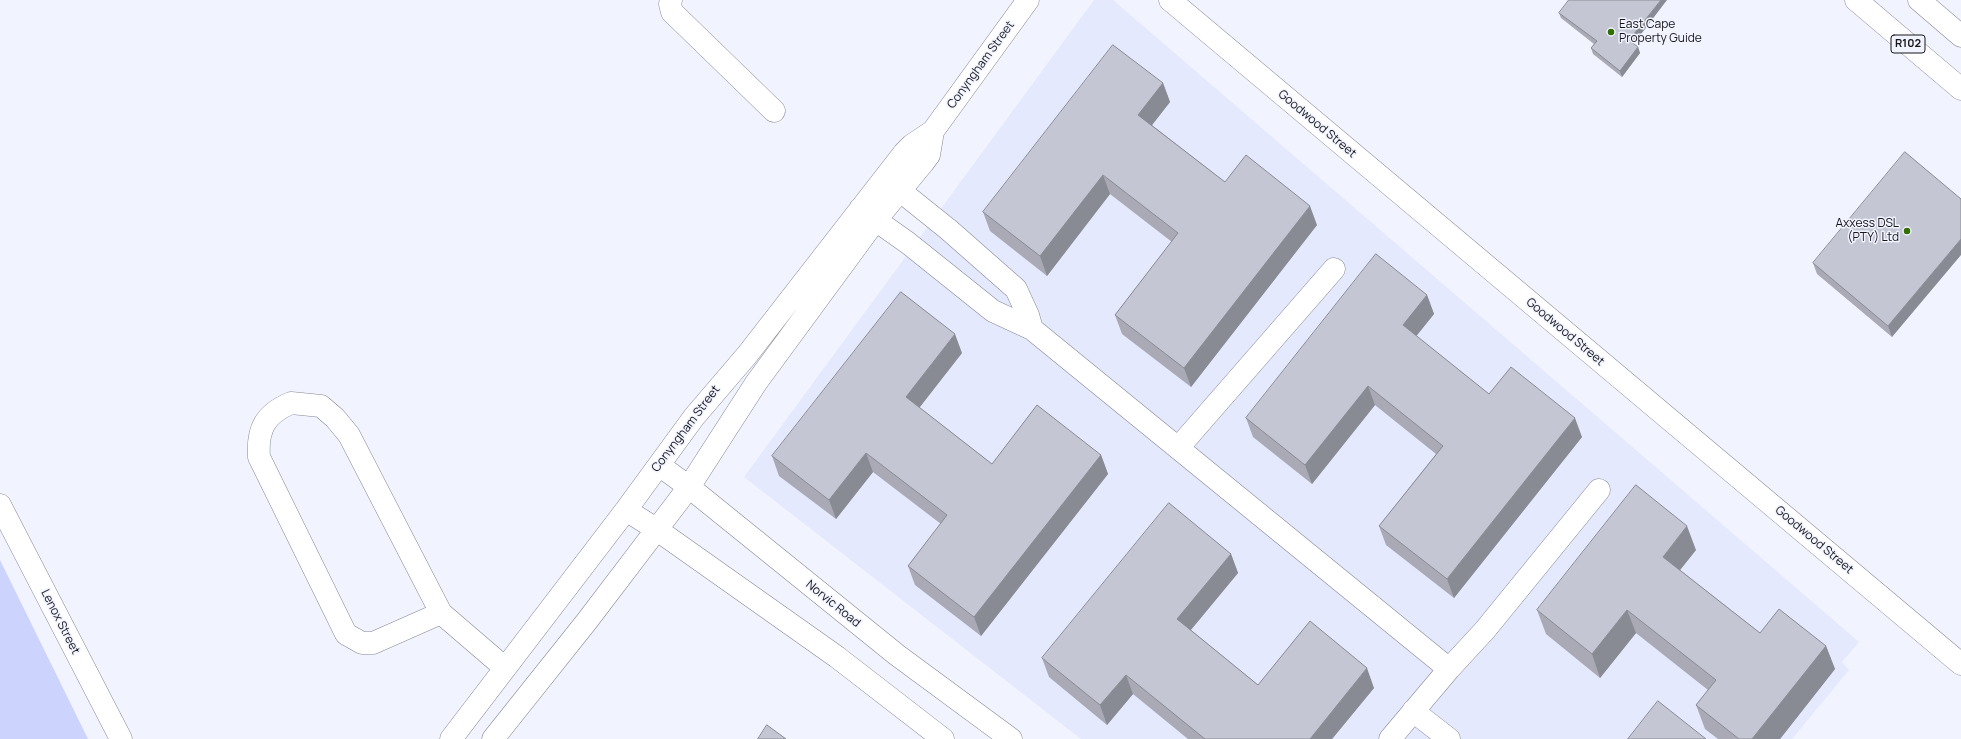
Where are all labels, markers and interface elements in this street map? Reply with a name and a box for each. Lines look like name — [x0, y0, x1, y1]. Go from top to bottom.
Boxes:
street label: Conyngham Street — [944, 18, 1018, 112]
place label: East Cape Property Guide — [1619, 18, 1702, 46]
marker: East Cape Property Guide — [1606, 27, 1616, 37]
road number: R102 — [1891, 35, 1925, 53]
street label: Goodwood Street — [1275, 87, 1359, 161]
place label: Axxess DSL (PTY) Ltd — [1835, 217, 1899, 245]
marker: Axxess DSL (PTY) Ltd — [1902, 226, 1912, 236]
street label: Goodwood Street — [1523, 295, 1607, 369]
street label: Conyngham Street — [649, 383, 723, 475]
street label: Goodwood Street — [1772, 503, 1856, 577]
street label: Norvic Road — [803, 578, 863, 630]
street label: Lenox Street — [37, 587, 83, 657]

